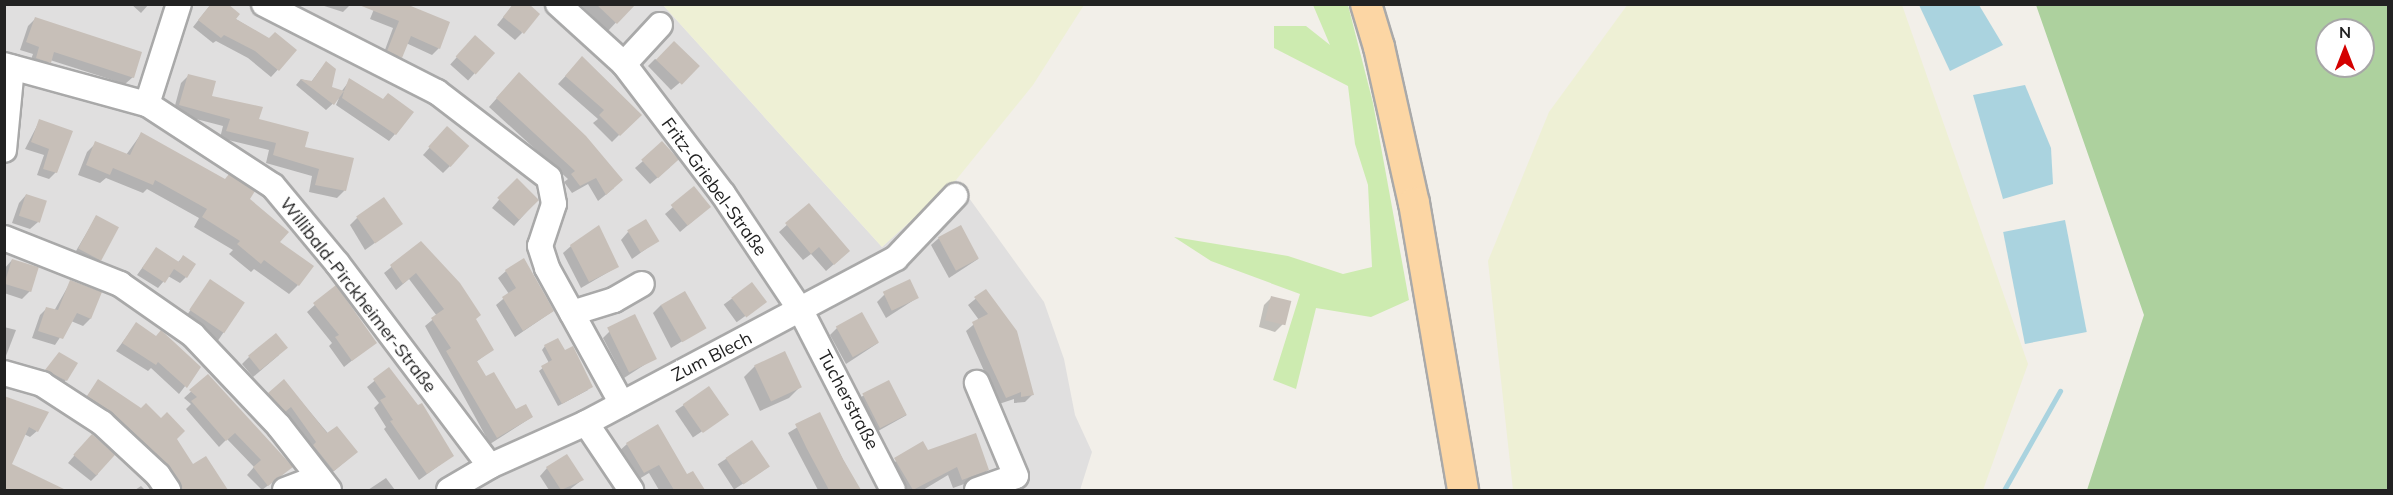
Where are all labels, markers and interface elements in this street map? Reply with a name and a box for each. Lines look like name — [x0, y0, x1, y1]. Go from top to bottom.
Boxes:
north arrow — [2315, 18, 2375, 78]
text: N — [2339, 22, 2351, 42]
street label: Fritz-Griebel-Straße — [657, 114, 771, 260]
street label: Willibald-Pirckheimer-Straße — [275, 193, 441, 397]
street label: Zum Blech — [668, 328, 756, 386]
street label: Tucherstraße — [813, 347, 883, 453]

